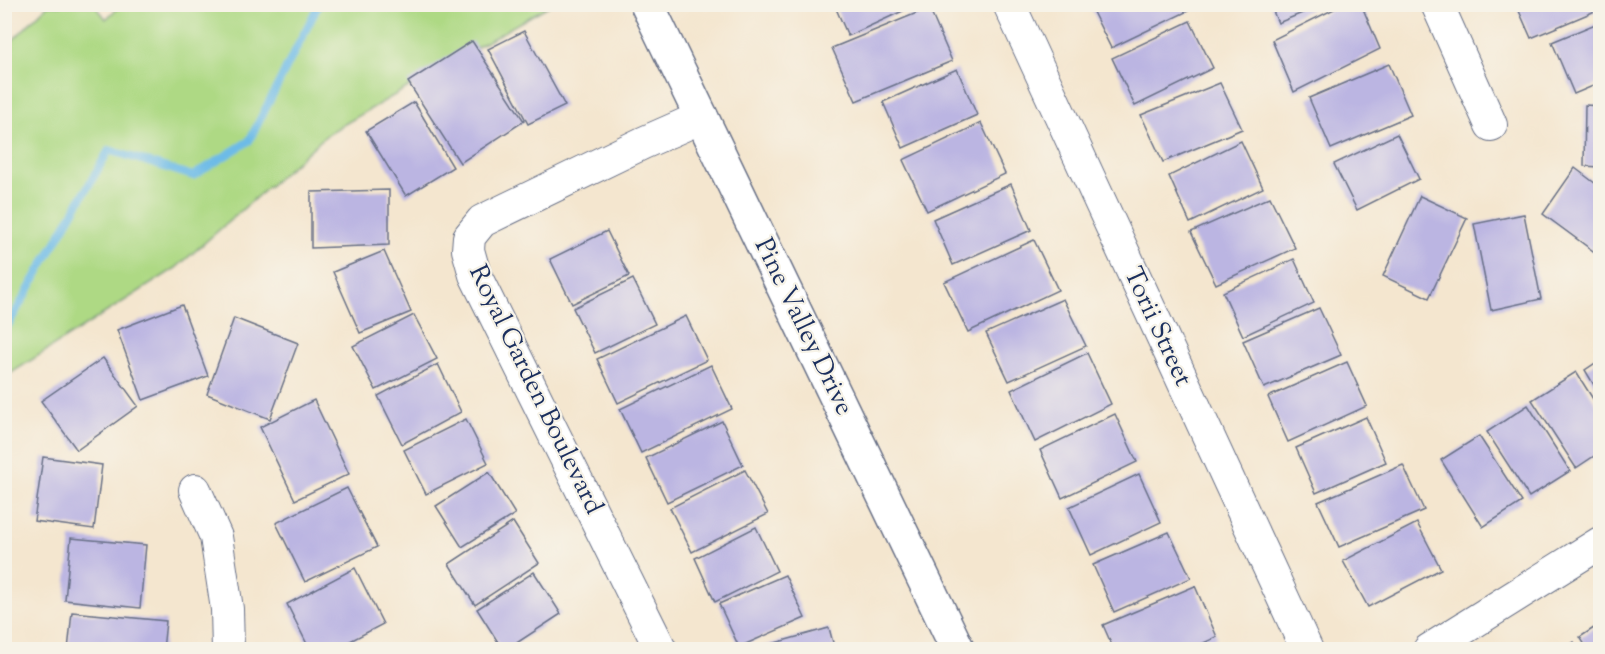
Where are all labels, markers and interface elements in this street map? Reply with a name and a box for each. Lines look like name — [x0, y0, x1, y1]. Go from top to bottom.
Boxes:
street label: Pine Valley Drive — [744, 232, 862, 422]
street label: Royal Garden Boulevard — [458, 259, 612, 521]
street label: Torii Street — [1113, 261, 1201, 393]

